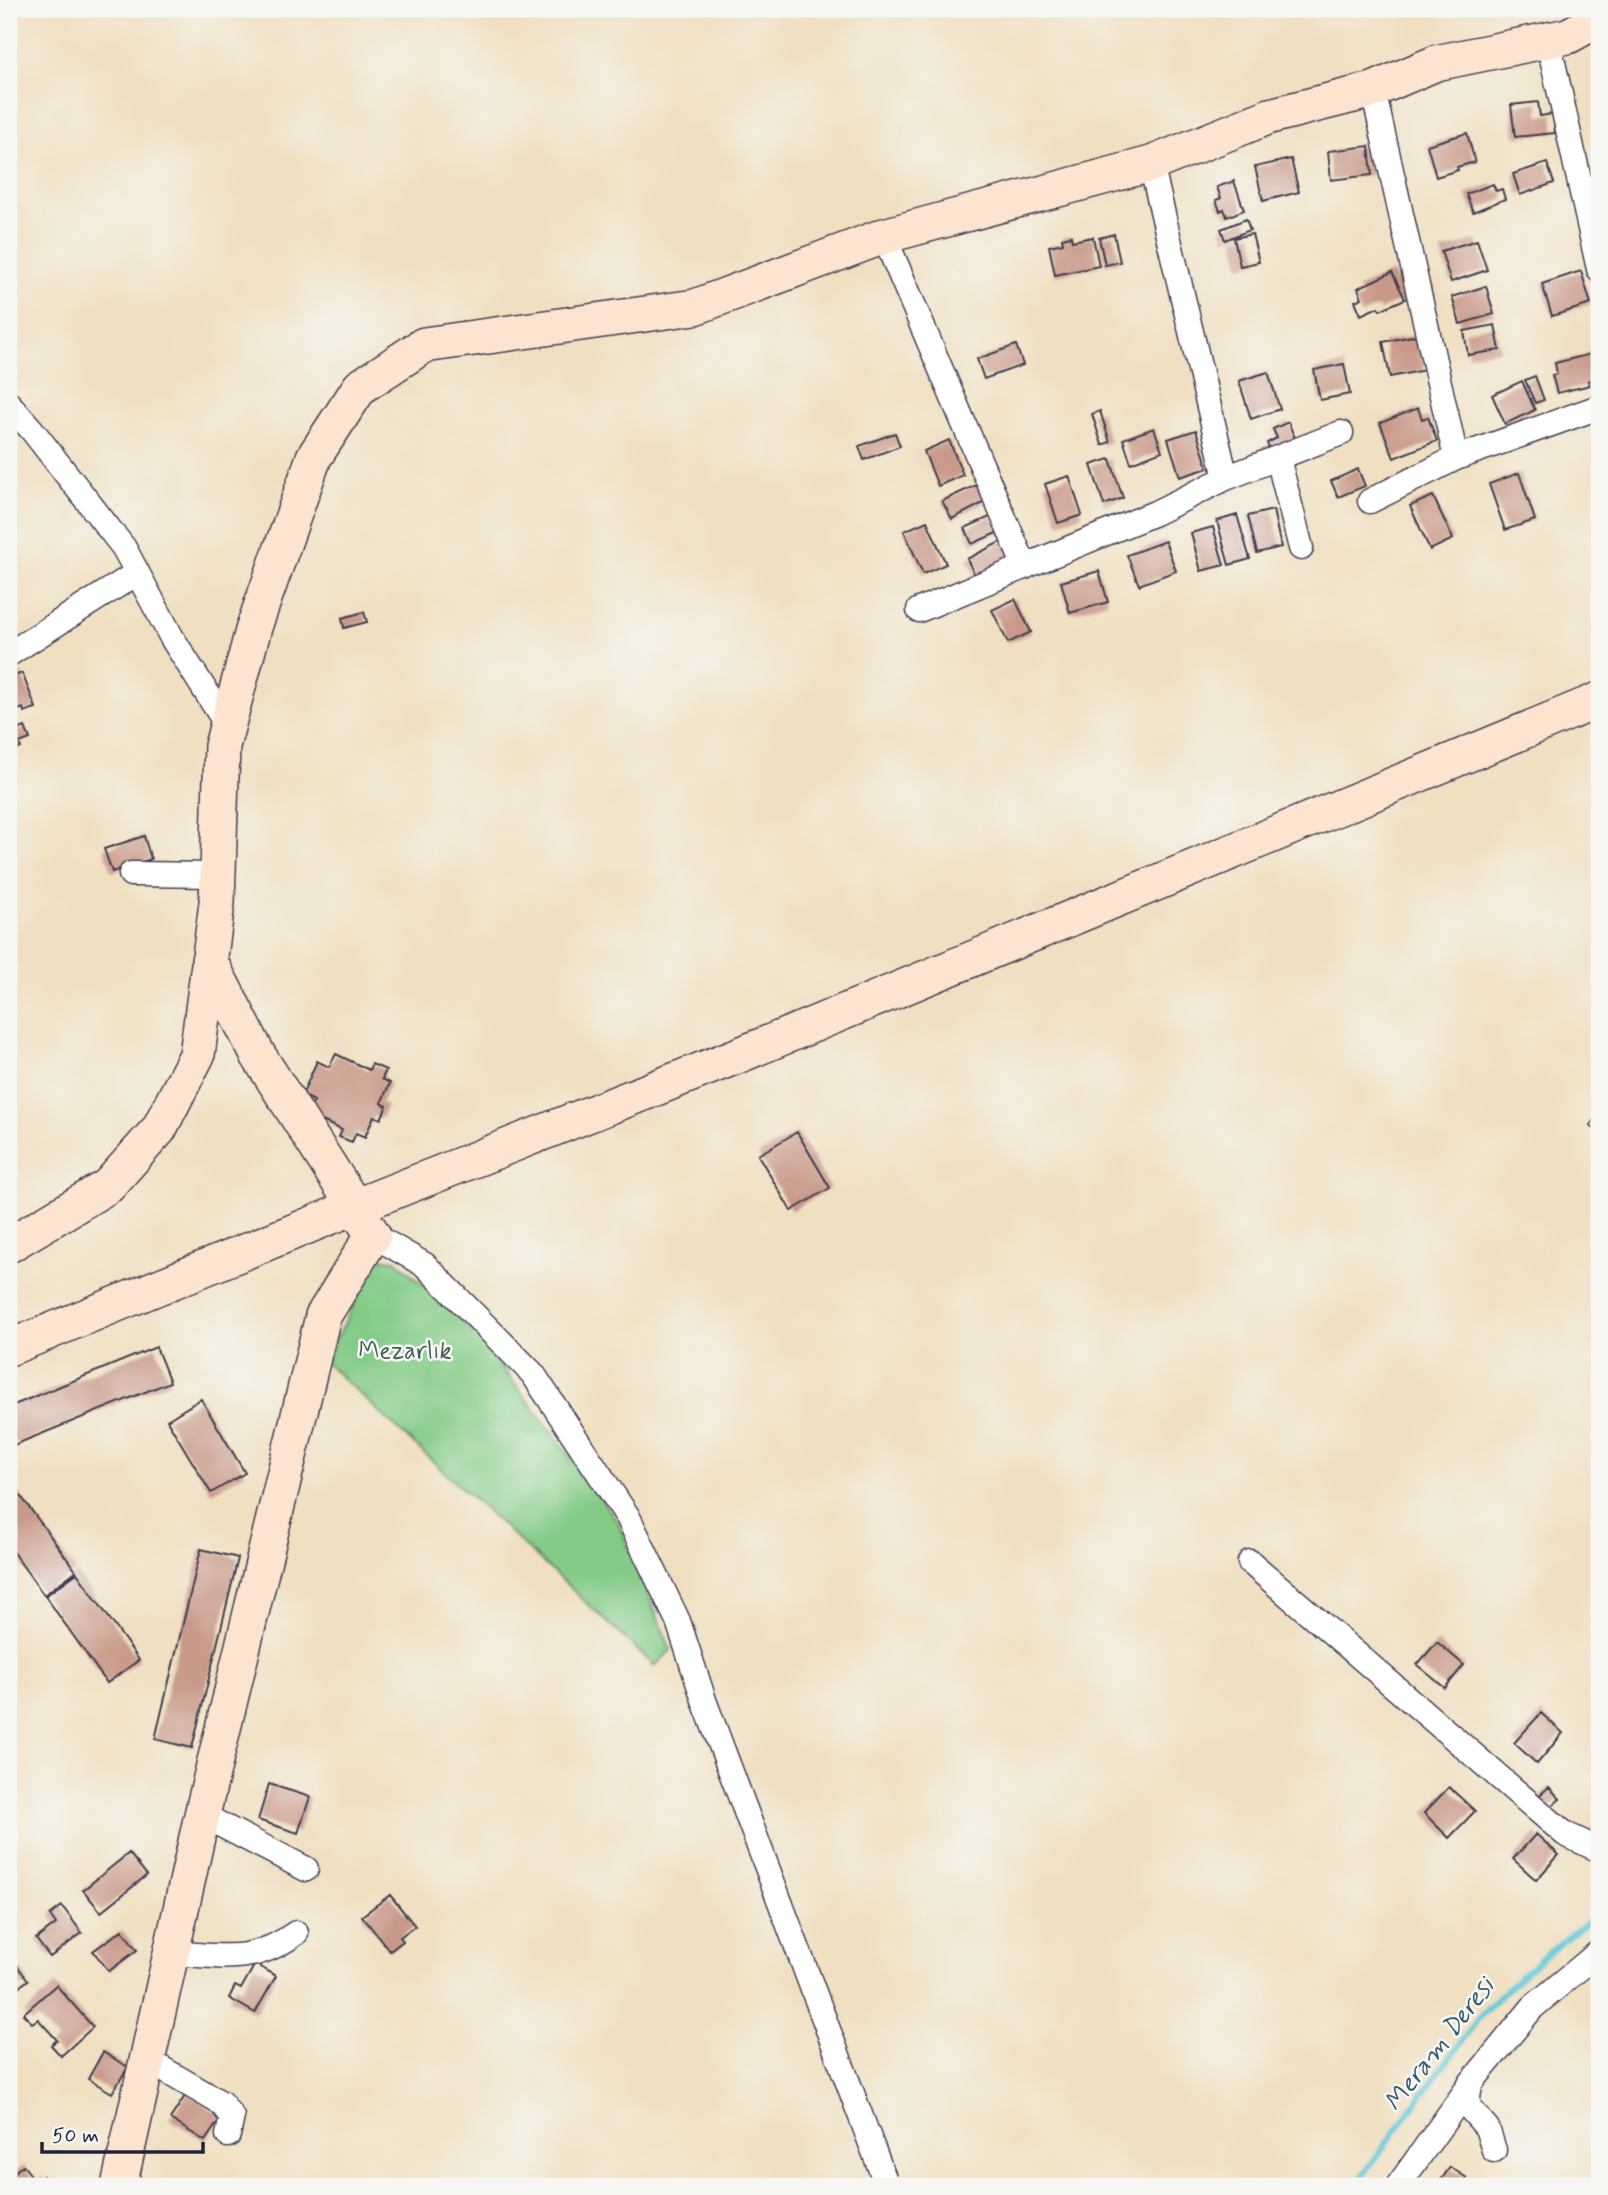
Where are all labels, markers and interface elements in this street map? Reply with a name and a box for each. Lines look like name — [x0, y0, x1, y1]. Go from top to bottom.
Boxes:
park label: Mezarlık — [358, 1336, 452, 1367]
water label: Meram Deresi — [1377, 1970, 1504, 2119]
scale bar — [42, 2111, 203, 2155]
text: 50 m — [52, 2122, 99, 2150]

